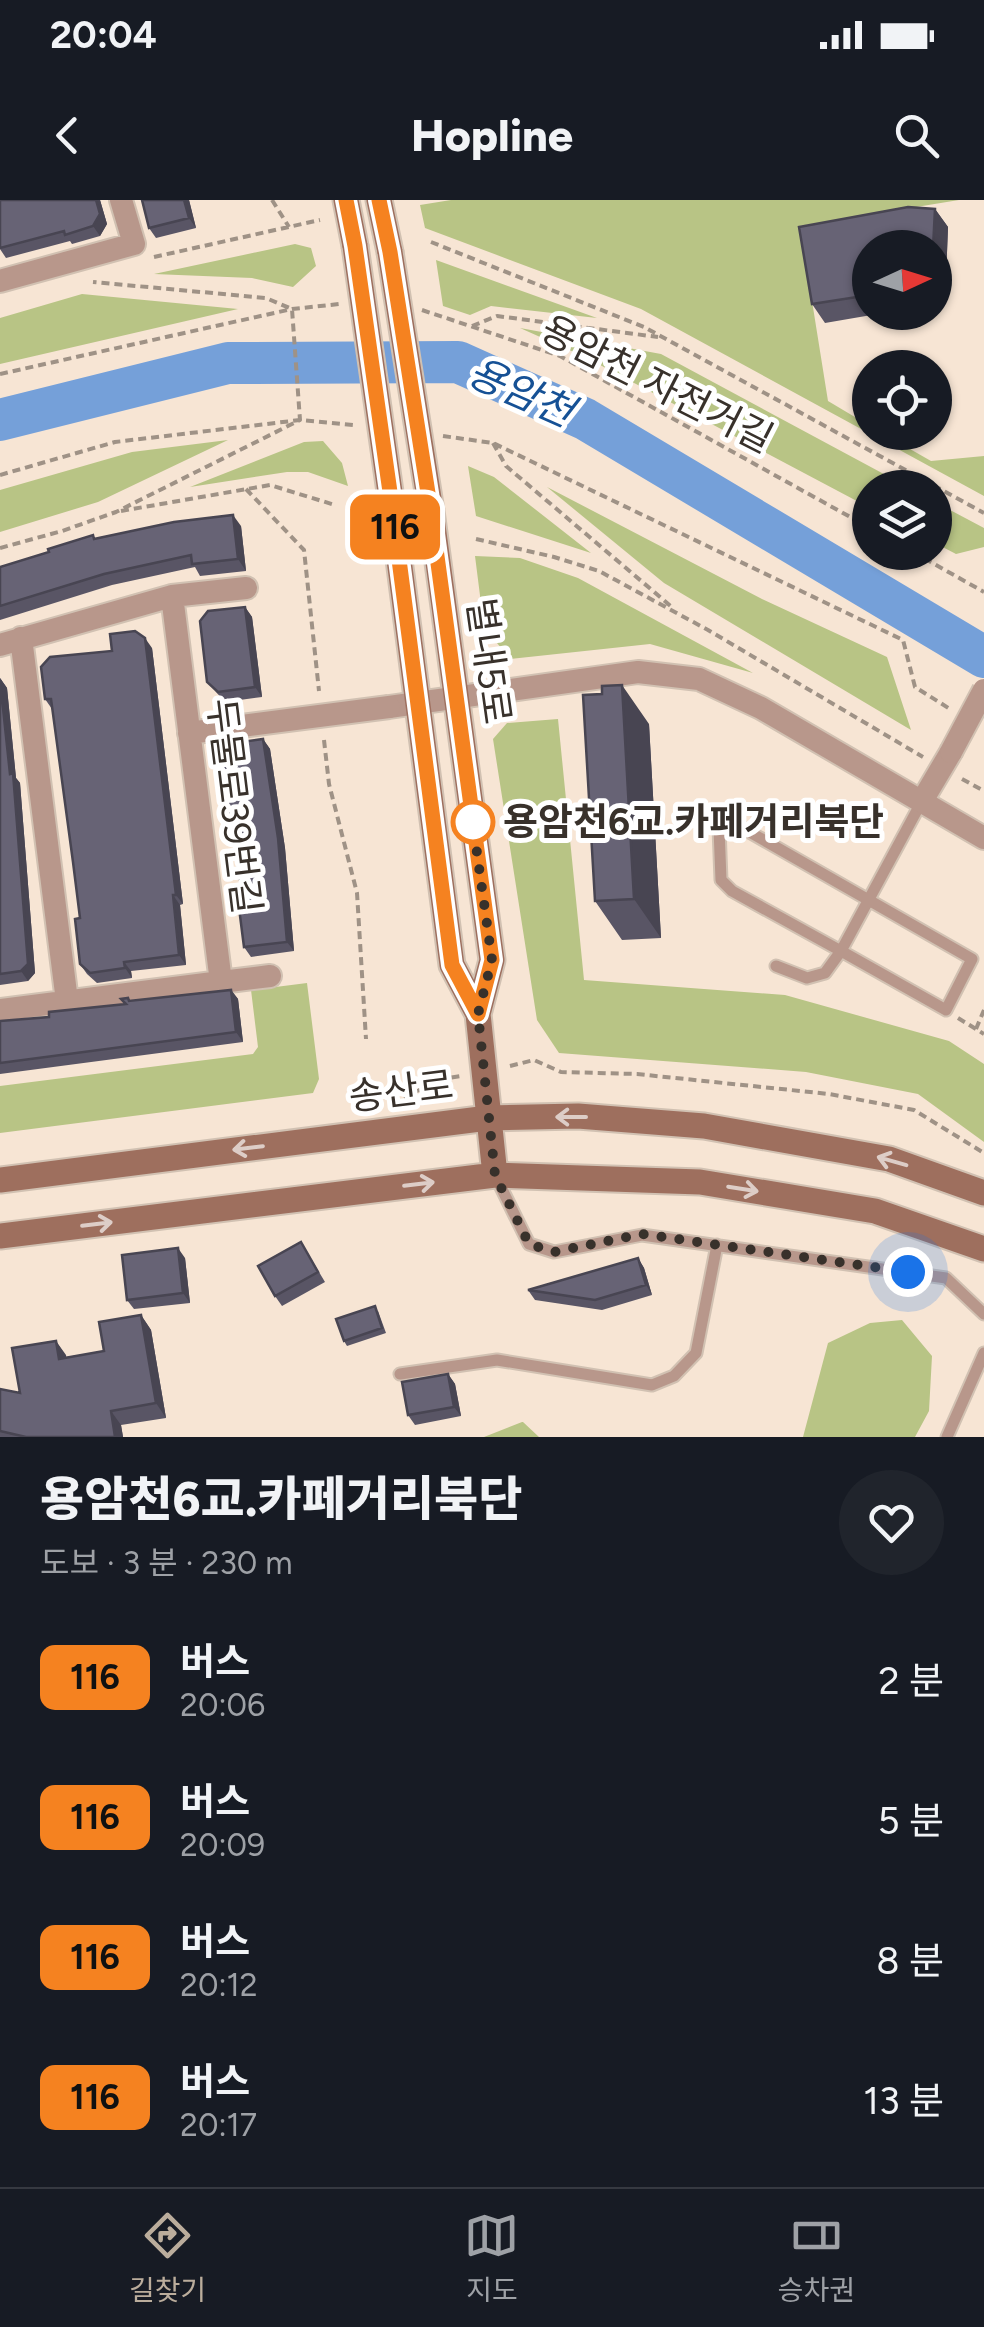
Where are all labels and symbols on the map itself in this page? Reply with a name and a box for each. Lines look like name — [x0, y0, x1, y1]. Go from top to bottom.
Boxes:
north arrow — [852, 230, 952, 330]
street label: 용암천 자전거길 — [533, 306, 781, 462]
water label: 용암천 — [461, 348, 585, 438]
line badge: 116 — [338, 494, 452, 560]
street label: 별내5로 — [457, 595, 521, 727]
street label: 두물로39번길 — [198, 696, 270, 916]
place label: 용암천6교.카페거리북단 — [503, 799, 884, 845]
marker: 용암천6교.카페거리북단 — [452, 801, 494, 843]
street label: 송산로 — [346, 1062, 456, 1120]
one-way arrow — [555, 1108, 588, 1126]
one-way arrow — [232, 1140, 264, 1158]
one-way arrow — [877, 1151, 908, 1170]
one-way arrow — [403, 1174, 435, 1193]
one-way arrow — [726, 1180, 759, 1198]
one-way arrow — [80, 1214, 112, 1233]
your location — [883, 1247, 933, 1297]

